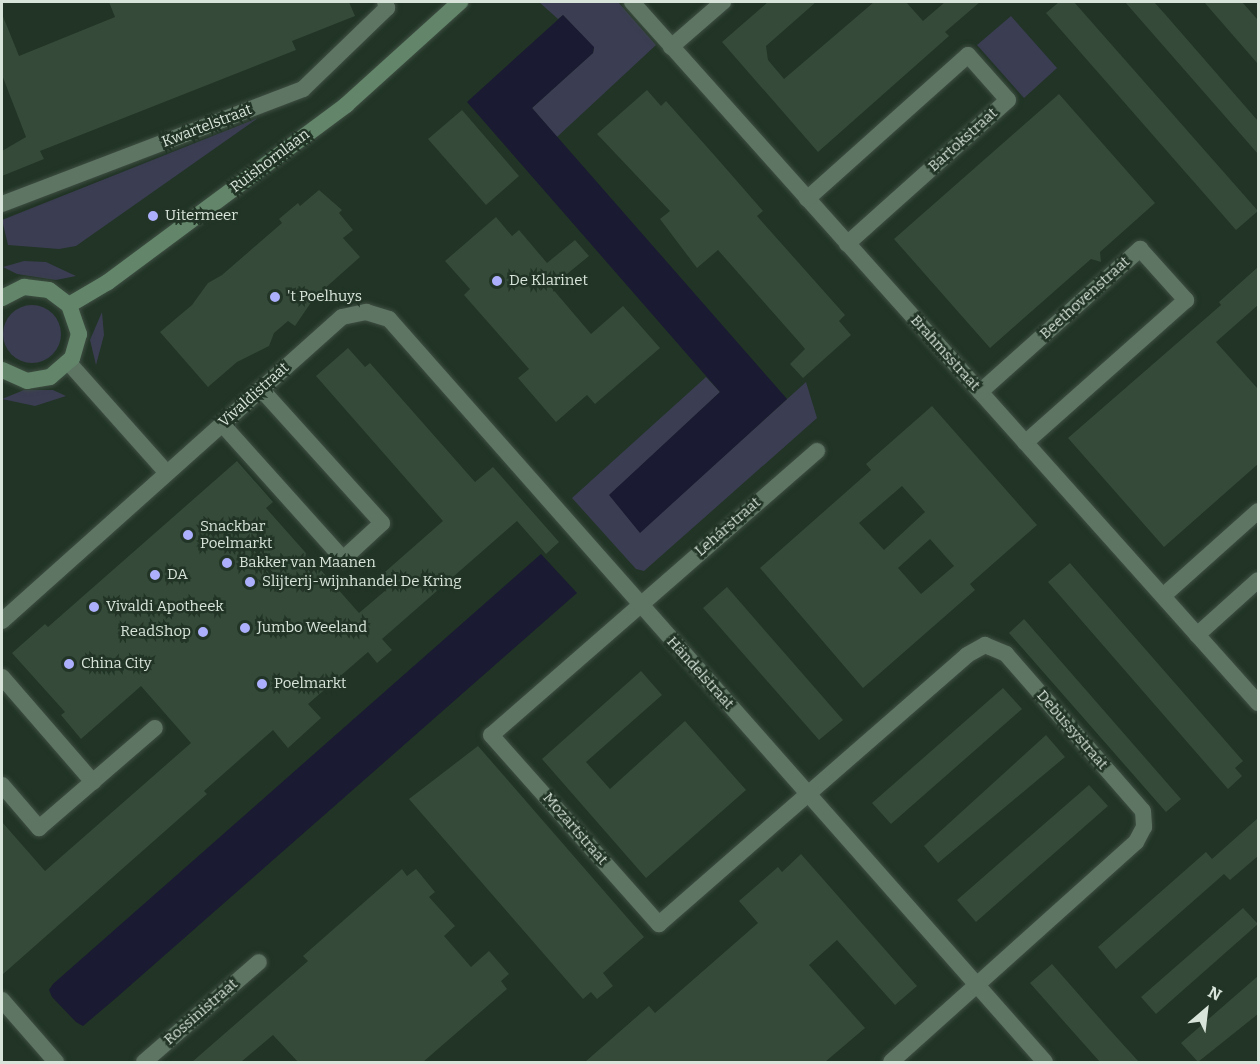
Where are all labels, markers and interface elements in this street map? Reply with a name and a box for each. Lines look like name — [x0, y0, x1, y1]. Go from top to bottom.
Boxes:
street label: Kwartelstraat — [159, 101, 255, 151]
street label: Bartokstraat — [925, 104, 1001, 176]
street label: Ruishornlaan — [227, 125, 313, 197]
place label: Uitermeer — [165, 207, 238, 225]
marker: Uitermeer — [146, 209, 160, 223]
street label: Beethovenstraat — [1036, 253, 1134, 343]
place label: De Klarinet — [509, 272, 588, 290]
marker: De Klarinet — [490, 274, 504, 288]
place label: 't Poelhuys — [287, 288, 362, 306]
marker: 't Poelhuys — [268, 290, 282, 304]
street label: Brahmsstraat — [906, 312, 984, 394]
street label: Vivaldistraat — [215, 359, 293, 431]
street label: Lehárstraat — [692, 494, 764, 560]
place label: Snackbar Poelmarkt — [200, 517, 272, 552]
marker: Snackbar Poelmarkt — [181, 528, 195, 542]
place label: Bakker van Maanen — [239, 554, 376, 572]
marker: Bakker van Maanen — [220, 556, 234, 570]
place label: DA — [167, 566, 188, 584]
marker: DA — [148, 568, 162, 582]
place label: Slijterij-wijnhandel De Kring — [262, 573, 462, 591]
marker: Slijterij-wijnhandel De Kring — [243, 575, 257, 589]
place label: Vivaldi Apotheek — [106, 598, 224, 616]
marker: Vivaldi Apotheek — [87, 600, 101, 614]
place label: Jumbo Weeland — [257, 619, 367, 637]
marker: Jumbo Weeland — [238, 621, 252, 635]
place label: ReadShop — [120, 623, 191, 641]
marker: ReadShop — [196, 625, 210, 639]
street label: Händelstraat — [663, 633, 737, 713]
place label: China City — [81, 655, 152, 673]
marker: China City — [62, 657, 76, 671]
place label: Poelmarkt — [274, 675, 346, 693]
marker: Poelmarkt — [255, 677, 269, 691]
street label: Debussystraat — [1033, 687, 1111, 773]
street label: Mozartstraat — [539, 789, 611, 869]
street label: Rossinistraat — [161, 975, 241, 1049]
north arrow — [1176, 980, 1236, 1040]
text: N — [1205, 982, 1225, 1005]

